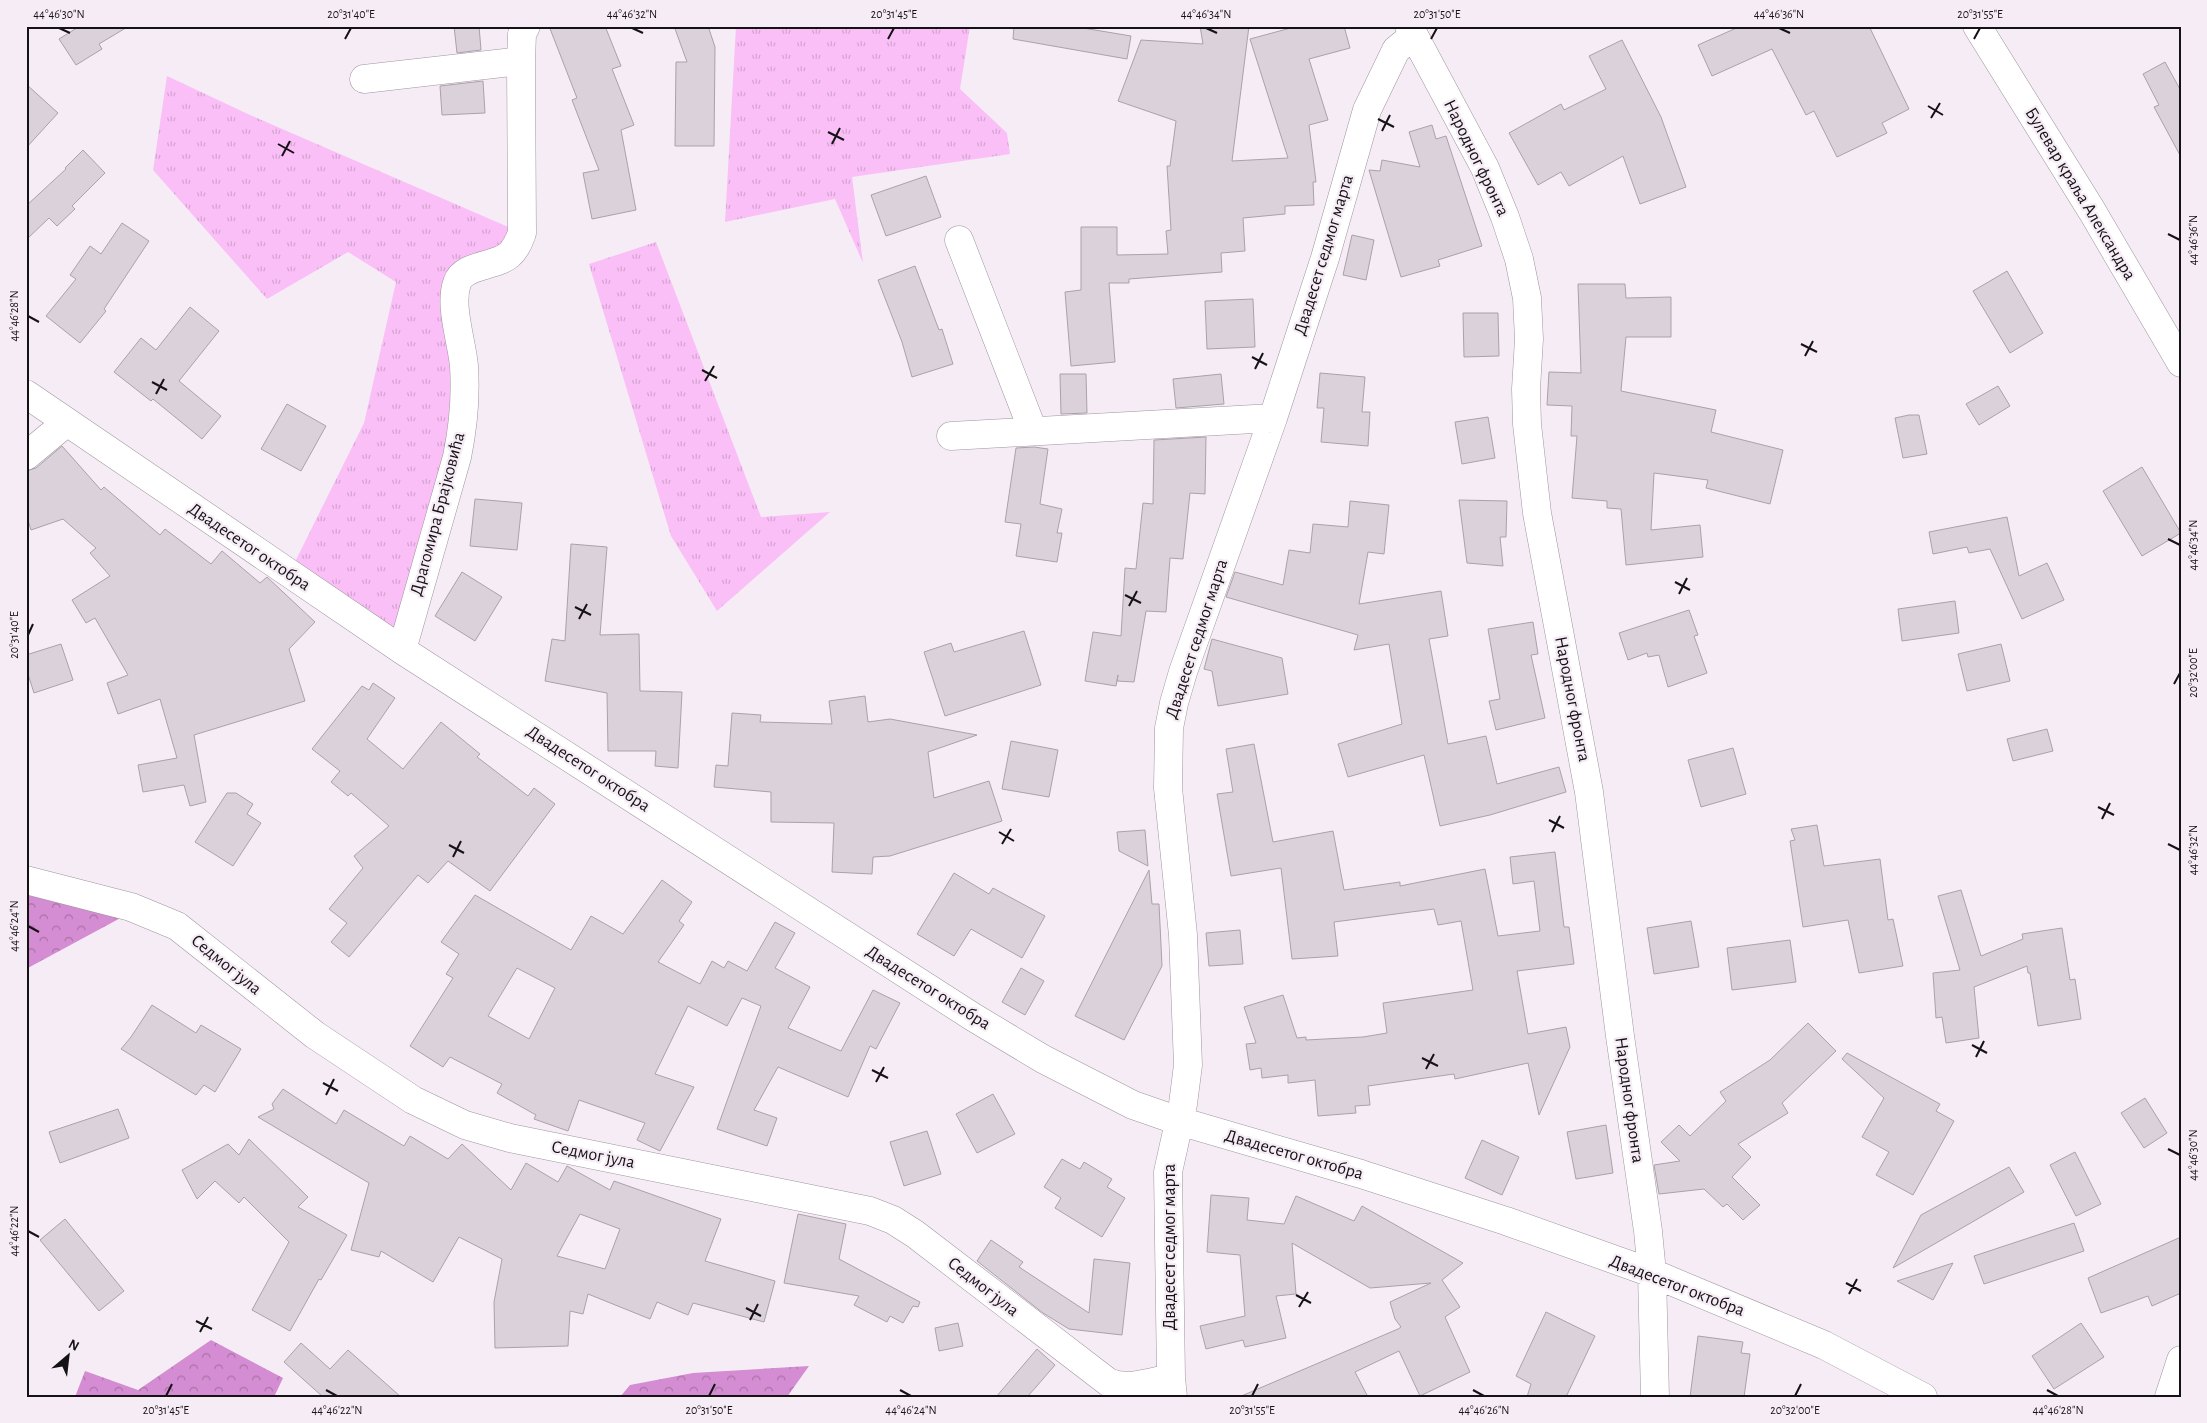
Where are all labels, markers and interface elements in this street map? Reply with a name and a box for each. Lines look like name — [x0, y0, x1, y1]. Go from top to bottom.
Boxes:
text: 44°46'30"N — [33, 8, 85, 20]
text: 20°31'40"E — [327, 8, 375, 20]
text: 44°46'32"N — [607, 8, 657, 20]
text: 20°31'45"E — [871, 8, 917, 20]
text: 44°46'34"N — [1181, 8, 1231, 20]
text: 20°31'50"E — [1414, 8, 1461, 20]
text: 44°46'36"N — [1754, 8, 1804, 20]
text: 20°31'55"E — [1957, 8, 2003, 20]
street label: Народног фронта — [1440, 97, 1512, 219]
street label: Булевар краља Александра — [2021, 105, 2139, 283]
street label: Двадесет седмог марта — [1291, 173, 1357, 337]
text: 44°46'36"N — [2187, 215, 2199, 265]
text: 44°46'28"N — [8, 290, 20, 342]
street label: Драгомира Брајковића — [408, 430, 468, 598]
street label: Двадесетог октобра — [185, 499, 314, 594]
text: 44°46'34"N — [2187, 520, 2199, 570]
street label: Двадесет седмог марта — [1163, 557, 1231, 721]
text: 20°31'40"E — [8, 611, 20, 659]
street label: Народног фронта — [1551, 635, 1593, 763]
text: 20°32'00"E — [2187, 648, 2199, 698]
street label: Двадесетог октобра — [523, 722, 653, 816]
text: 44°46'32"N — [2187, 825, 2199, 875]
text: 44°46'24"N — [8, 900, 20, 952]
street label: Седмог јула — [187, 931, 265, 999]
street label: Двадесетог октобра — [863, 942, 994, 1034]
street label: Народног фронта — [1611, 1036, 1647, 1164]
street label: Двадесетог октобра — [1223, 1126, 1366, 1183]
text: 44°46'30"N — [2187, 1129, 2199, 1181]
street label: Седмог јула — [550, 1138, 636, 1172]
street label: Двадесет седмог марта — [1161, 1164, 1179, 1330]
text: 44°46'22"N — [8, 1206, 20, 1256]
street label: Двадесетог октобра — [1607, 1251, 1747, 1320]
street label: Седмог јула — [944, 1254, 1022, 1320]
north arrow — [42, 1330, 92, 1380]
text: N — [66, 1337, 81, 1354]
text: 20°31'45"E — [143, 1404, 189, 1416]
text: 44°46'22"N — [312, 1404, 362, 1416]
text: 20°31'50"E — [686, 1404, 733, 1416]
text: 44°46'24"N — [885, 1404, 937, 1416]
text: 20°31'55"E — [1229, 1404, 1275, 1416]
text: 44°46'26"N — [1458, 1404, 1510, 1416]
text: 20°32'00"E — [1770, 1404, 1820, 1416]
text: 44°46'28"N — [2032, 1404, 2084, 1416]

